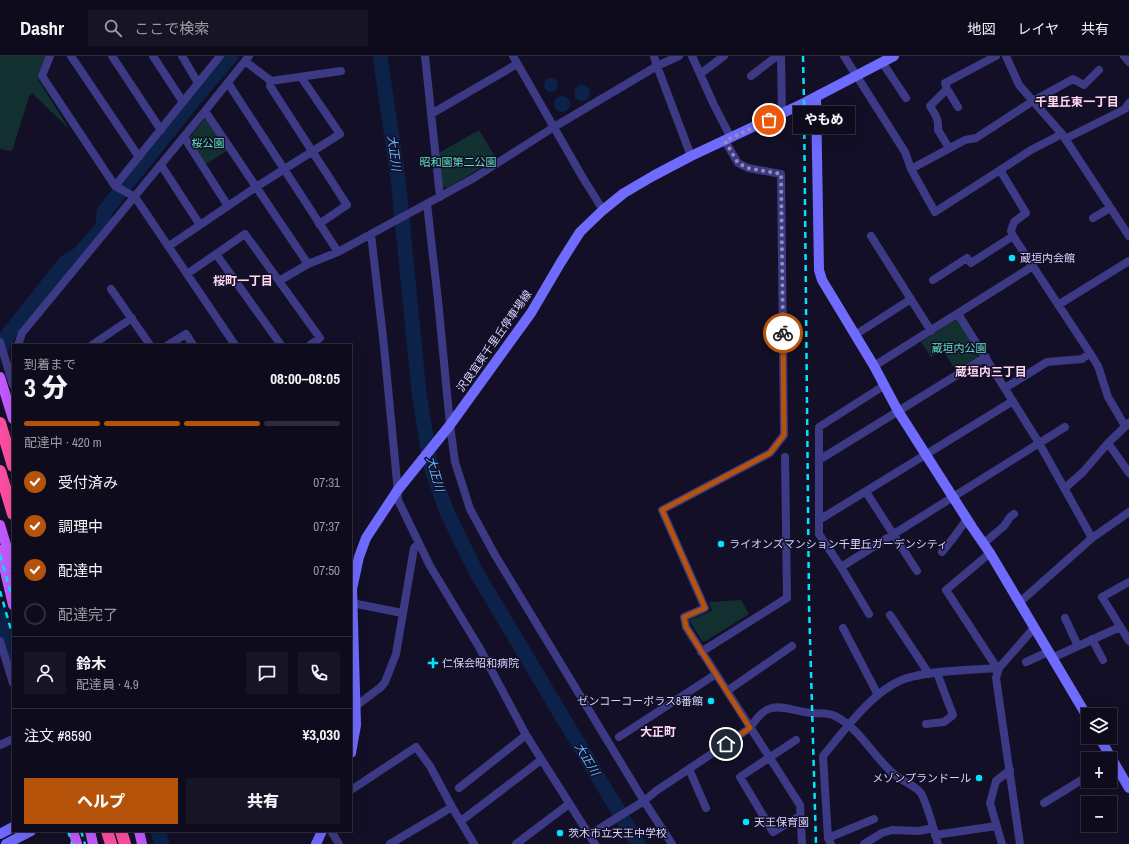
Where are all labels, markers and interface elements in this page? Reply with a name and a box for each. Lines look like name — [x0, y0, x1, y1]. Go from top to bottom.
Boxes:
search box — [88, 10, 368, 46]
text: Dashr — [20, 15, 64, 41]
icon: search — [102, 17, 124, 39]
text: ここで検索 — [134, 18, 209, 39]
text: 地図 — [967, 20, 995, 38]
text: レイヤ — [1017, 20, 1059, 38]
text: 共有 — [1081, 20, 1109, 38]
district label: 千里丘東一丁目 — [1035, 94, 1119, 110]
pin — [752, 103, 786, 137]
callout: やもめ — [793, 106, 855, 134]
icon: bag — [758, 109, 780, 131]
text: やもめ — [804, 111, 844, 128]
water label: 大正川 — [384, 134, 405, 174]
park label: 桜公園 — [192, 136, 225, 150]
park label: 昭和園第二公園 — [420, 155, 497, 169]
place label: 蔵垣内会館 — [1020, 251, 1075, 265]
marker: 蔵垣内会館 — [1007, 253, 1017, 263]
district label: 桜町一丁目 — [213, 273, 273, 289]
street label: 沢良宜東千里丘停車場線 — [454, 287, 534, 395]
courier — [763, 313, 803, 353]
icon: bike — [772, 322, 794, 344]
park label: 蔵垣内公園 — [932, 341, 987, 355]
text: 到着まで — [24, 356, 76, 373]
district label: 蔵垣内三丁目 — [955, 364, 1027, 380]
text: 08:00–08:05 — [270, 368, 340, 389]
text: 3 分 — [24, 370, 68, 405]
text: 配達中 · 420 m — [24, 434, 102, 451]
water label: 大正川 — [422, 454, 448, 495]
icon: check — [24, 471, 46, 493]
text: 受付済み — [58, 472, 118, 493]
text: 07:31 — [313, 474, 340, 491]
icon: check — [24, 515, 46, 537]
text: 調理中 — [58, 516, 103, 537]
text: 07:37 — [313, 518, 340, 535]
place label: ライオンズマンション千里丘ガーデンシティ — [729, 537, 948, 551]
marker: ライオンズマンション千里丘ガーデンシティ — [716, 539, 726, 549]
icon: check — [24, 559, 46, 581]
text: 配達中 — [58, 560, 103, 581]
text: 07:50 — [313, 562, 340, 579]
text: 配達完了 — [58, 604, 118, 625]
button: person — [24, 652, 66, 694]
button: chat — [246, 652, 288, 694]
button: phone — [298, 652, 340, 694]
text: 鈴木 — [76, 653, 106, 674]
place label: 仁保会昭和病院 — [442, 656, 519, 670]
marker: 仁保会昭和病院 — [427, 657, 439, 669]
text: 配達員 · 4.9 — [76, 676, 139, 693]
place label: ゼンコーコーポラス8番館 — [577, 694, 703, 708]
marker: ゼンコーコーポラス8番館 — [706, 696, 716, 706]
map controls — [1081, 708, 1117, 832]
button: layers — [1081, 708, 1117, 744]
text: ¥3,030 — [302, 724, 340, 745]
district label: 大正町 — [640, 724, 676, 740]
text: 注文 #8590 — [24, 725, 92, 746]
pin — [709, 727, 743, 761]
icon: home — [715, 733, 737, 755]
water label: 大正川 — [571, 739, 604, 780]
button: + — [1081, 752, 1117, 788]
place label: メゾンプランドール — [872, 771, 971, 785]
marker: メゾンプランドール — [974, 773, 984, 783]
button: ヘルプ — [24, 778, 178, 824]
button: 共有 — [186, 778, 340, 824]
button: − — [1081, 796, 1117, 832]
place label: 天王保育園 — [754, 815, 809, 829]
marker: 天王保育園 — [741, 817, 751, 827]
place label: 茨木市立天王中学校 — [568, 826, 667, 840]
marker: 茨木市立天王中学校 — [555, 828, 565, 838]

